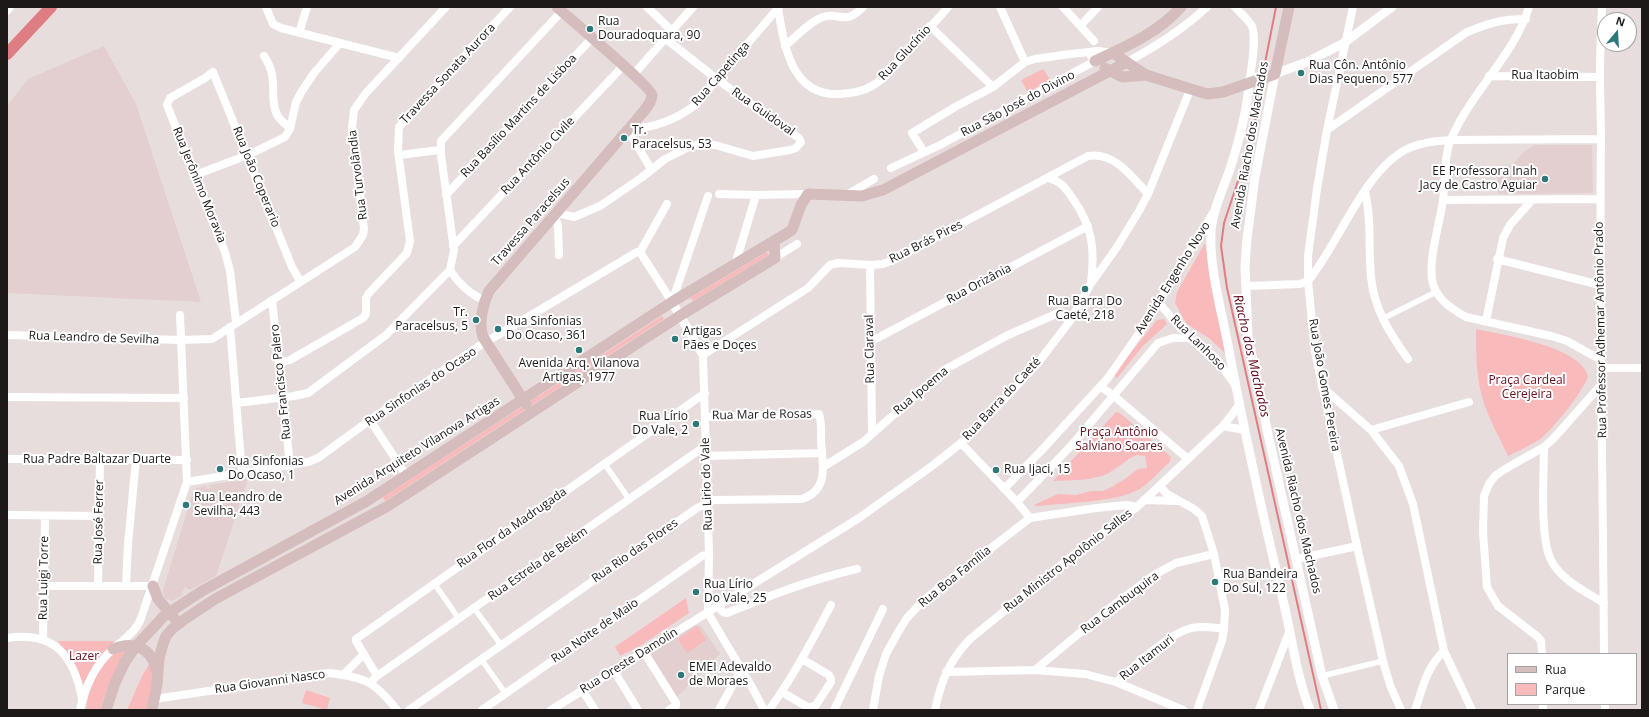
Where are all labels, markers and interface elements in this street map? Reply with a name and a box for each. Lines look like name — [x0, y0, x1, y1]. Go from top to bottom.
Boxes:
north arrow — [1597, 12, 1637, 52]
text: N — [1614, 13, 1627, 30]
place label: Rua Douradoquara, 90 — [598, 15, 700, 43]
street label: Travessa Sonata Aurora — [397, 21, 499, 127]
street label: Rua Glucínio — [876, 22, 934, 84]
marker: Rua Douradoquara, 90 — [585, 24, 595, 34]
street label: Rua Capetinga — [689, 39, 753, 109]
street label: Rua Basílio Martins de Lisboa — [458, 51, 580, 181]
place label: Rua Côn. Antônio Dias Pequeno, 577 — [1309, 59, 1413, 87]
street label: Avenida Riacho dos Machados — [1228, 60, 1272, 230]
street label: Rua São José do Divino — [958, 68, 1078, 140]
marker: Rua Côn. Antônio Dias Pequeno, 577 — [1296, 68, 1306, 78]
street label: Rua Itaobim — [1511, 69, 1579, 83]
street label: Rua Guidoval — [729, 85, 797, 139]
street label: Rua Antônio Civile — [498, 114, 578, 198]
street label: Rua João Coperario — [229, 124, 283, 230]
place label: Tr. Paracelsus, 53 — [632, 124, 712, 152]
street label: Rua Jerônimo Moravia — [169, 125, 229, 245]
street label: Rua Turvolândia — [345, 129, 371, 221]
marker: Tr. Paracelsus, 53 — [619, 133, 629, 143]
place label: EE Professora Inah Jacy de Castro Aguiar — [1420, 165, 1537, 193]
marker: EE Professora Inah Jacy de Castro Aguiar — [1540, 174, 1550, 184]
street label: Travessa Paracelsus — [489, 175, 573, 269]
street label: Rua Brás Pires — [887, 217, 965, 267]
street label: Avenida Engenho Novo — [1133, 219, 1213, 337]
street label: Rua Professor Adhemar Antônio Prado — [1592, 222, 1610, 438]
street label: Rua Orizânia — [944, 261, 1014, 307]
marker: Rua Barra Do Caeté, 218 — [1080, 284, 1090, 294]
water label: Riacho dos Machados — [1229, 293, 1273, 419]
place label: Rua Barra Do Caeté, 218 — [1048, 295, 1122, 323]
place label: Tr. Paracelsus, 5 — [395, 306, 468, 334]
street label: Rua Lanhoso — [1167, 312, 1229, 374]
street label: Rua Claraval — [862, 314, 878, 384]
marker: Tr. Paracelsus, 5 — [471, 315, 481, 325]
place label: Rua Sinfonias Do Ocaso, 361 — [506, 315, 587, 343]
street label: Rua João Gomes Pereira — [1305, 317, 1343, 453]
street label: Rua Francisco Palero — [268, 324, 294, 440]
marker: Rua Sinfonias Do Ocaso, 361 — [493, 324, 503, 334]
place label: Artigas Pães e Doçes — [683, 325, 756, 353]
street label: Rua Leandro de Sevilha — [28, 329, 160, 347]
marker: Artigas Pães e Doçes — [670, 334, 680, 344]
street label: Rua Sinfonias do Ocaso — [363, 344, 479, 430]
marker: Avenida Arq. Vilanova Artigas, 1977 — [574, 345, 584, 355]
street label: Rua Barra do Caeté — [960, 355, 1044, 443]
place label: Avenida Arq. Vilanova Artigas, 1977 — [518, 357, 640, 385]
street label: Rua Ipoema — [891, 364, 951, 418]
park label: Praça Cardeal Cerejeira — [1488, 374, 1566, 402]
street label: Avenida Arquiteto Vilanova Artigas — [332, 394, 502, 508]
street label: Rua Mar de Rosas — [712, 407, 812, 423]
place label: Rua Lírio Do Vale, 2 — [632, 410, 688, 438]
marker: Rua Lírio Do Vale, 2 — [691, 419, 701, 429]
park label: Praça Antônio Salviano Soares — [1075, 426, 1163, 454]
street label: Avenida Riacho dos Machados — [1272, 427, 1324, 595]
street label: Rua Lirio do Vale — [698, 437, 716, 531]
street label: Rua Padre Baltazar Duarte — [23, 453, 171, 467]
place label: Rua Sinfonias Do Ocaso, 1 — [228, 455, 304, 483]
place label: Rua Ijaci, 15 — [1004, 463, 1070, 477]
marker: Rua Sinfonias Do Ocaso, 1 — [215, 464, 225, 474]
marker: Rua Ijaci, 15 — [991, 465, 1001, 475]
street label: Rua José Ferrer — [91, 479, 107, 565]
street label: Rua Flor da Madrugada — [454, 485, 570, 571]
place label: Rua Leandro de Sevilha, 443 — [194, 491, 282, 519]
marker: Rua Leandro de Sevilha, 443 — [181, 500, 191, 510]
street label: Rua Ministro Apolônio Salles — [1001, 506, 1135, 616]
street label: Rua Rio das Flores — [589, 516, 681, 586]
street label: Rua Estrela de Belém — [485, 524, 591, 604]
street label: Rua Luigi Torre — [36, 536, 52, 620]
street label: Rua Boa Família — [916, 543, 994, 611]
place label: Rua Bandeira Do Sul, 122 — [1223, 568, 1298, 596]
street label: Rua Cambuquira — [1078, 569, 1162, 637]
marker: Rua Bandeira Do Sul, 122 — [1210, 577, 1220, 587]
place label: Rua Lírio Do Vale, 25 — [704, 578, 767, 606]
marker: Rua Lírio Do Vale, 25 — [691, 587, 701, 597]
street label: Rua Noite de Maio — [549, 596, 641, 666]
street label: Rua Oreste Damolin — [577, 625, 681, 697]
street label: Rua Itamuri — [1117, 632, 1177, 684]
park label: Lazer — [69, 650, 99, 664]
legend — [1507, 653, 1637, 705]
place label: EMEI Adevaldo de Moraes — [689, 661, 772, 689]
text: Rua — [1545, 661, 1566, 678]
street label: Rua Giovanni Nasco — [214, 667, 326, 697]
marker: EMEI Adevaldo de Moraes — [676, 670, 686, 680]
text: Parque — [1545, 681, 1585, 698]

